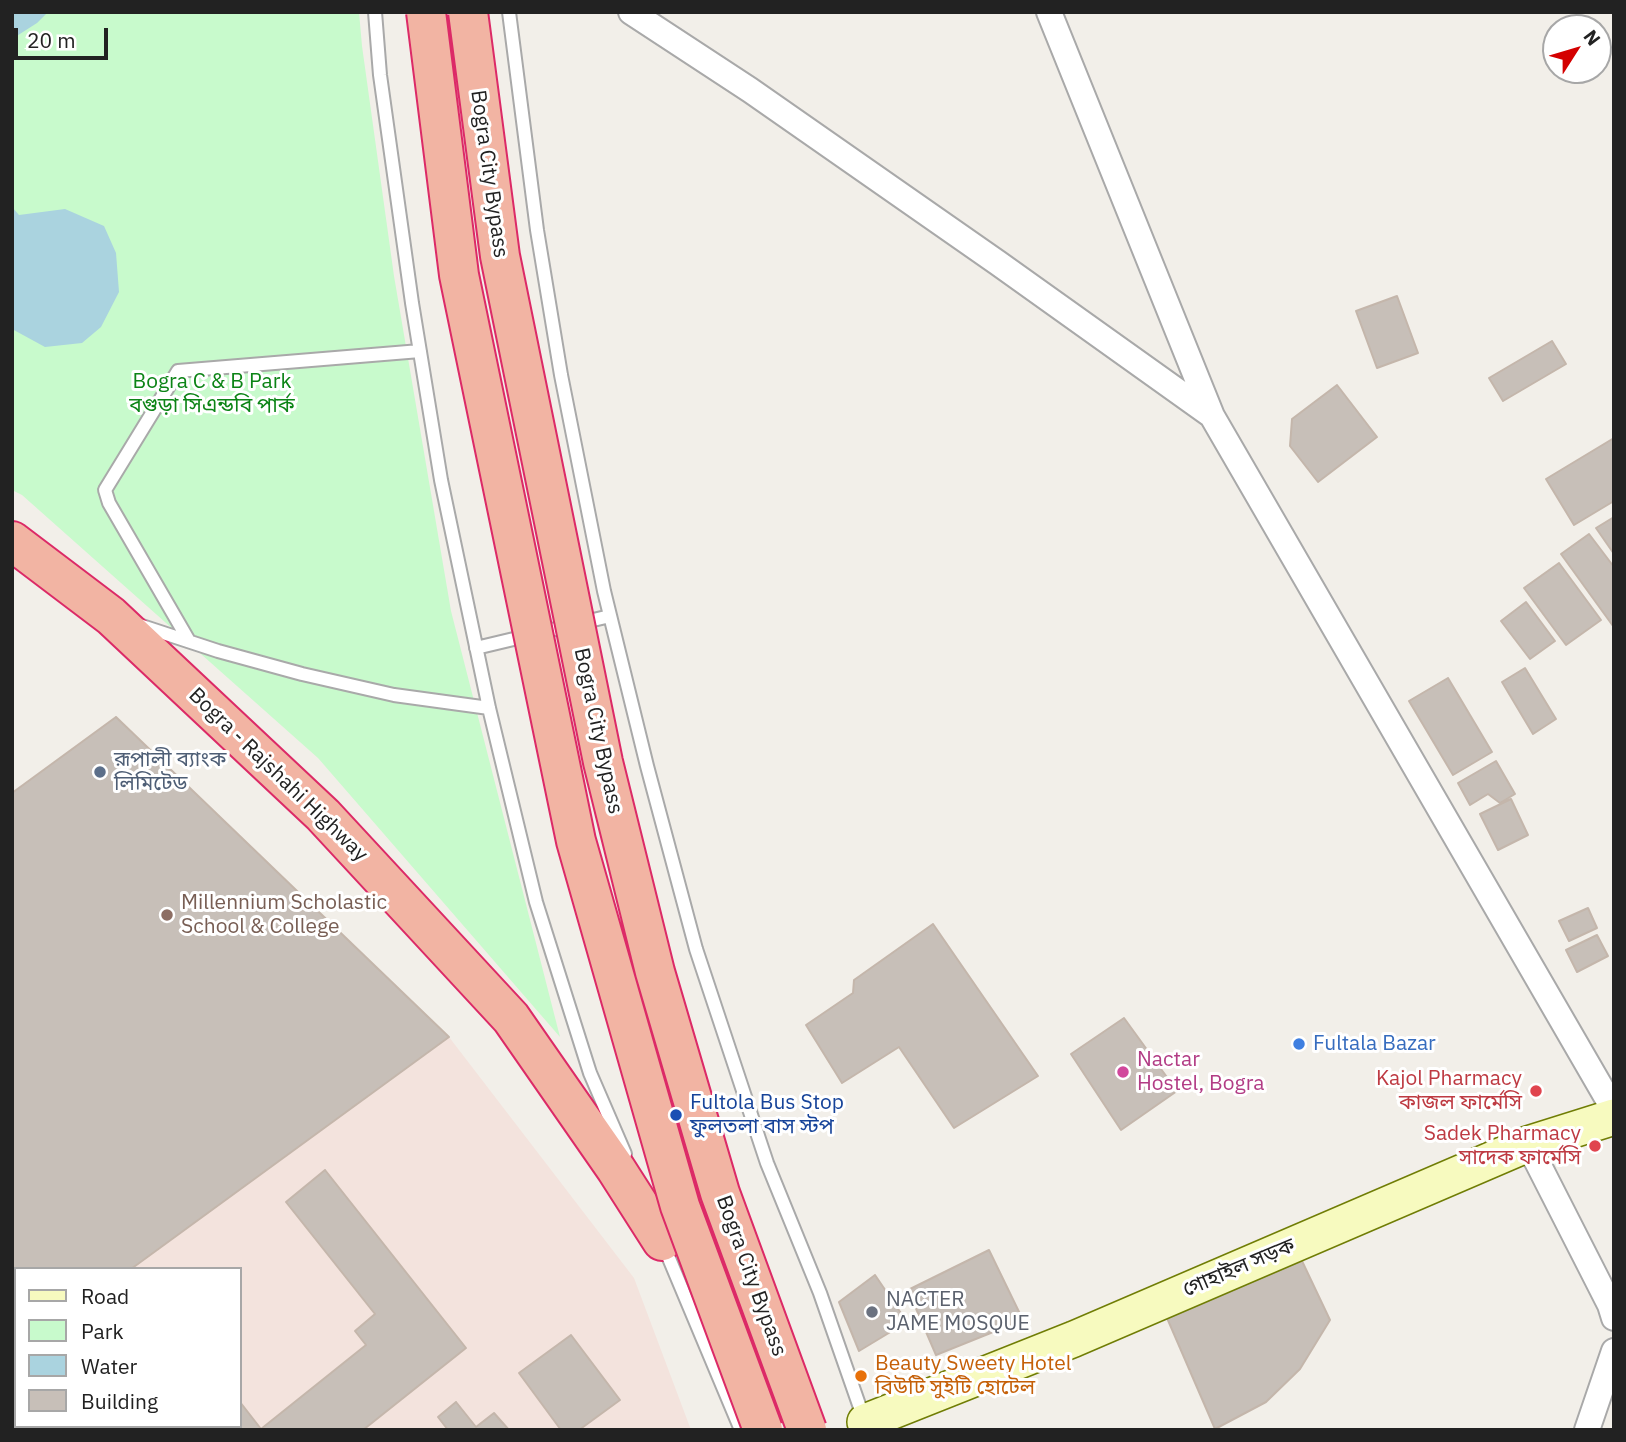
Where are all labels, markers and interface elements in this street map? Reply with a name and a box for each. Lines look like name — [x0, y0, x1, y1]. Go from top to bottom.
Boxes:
scale bar — [18, 14, 112, 58]
north arrow — [1542, 14, 1612, 84]
text: N — [1578, 25, 1606, 50]
text: 20 m — [27, 26, 76, 54]
street label: Bogra City Bypass — [465, 88, 513, 260]
park label: Bogra C & B Park বগুড়া সিএন্ডবি পার্ক — [129, 369, 295, 419]
street label: Bogra City Bypass — [568, 646, 628, 816]
street label: Bogra - Rajshahi Highway — [183, 683, 373, 867]
place label: রূপালী ব্যাংক লিমিটেড — [114, 747, 226, 797]
marker: রূপালী ব্যাংক লিমিটেড — [92, 764, 108, 780]
place label: Millennium Scholastic School & College — [181, 890, 387, 940]
marker: Millennium Scholastic School & College — [159, 907, 175, 923]
place label: Fultala Bazar — [1313, 1031, 1436, 1057]
marker: Fultala Bazar — [1291, 1036, 1307, 1052]
place label: Nactar Hostel, Bogra — [1137, 1047, 1264, 1097]
marker: Nactar Hostel, Bogra — [1115, 1064, 1131, 1080]
place label: Kajol Pharmacy কাজল ফার্মেসি — [1376, 1066, 1522, 1116]
marker: Kajol Pharmacy কাজল ফার্মেসি — [1528, 1083, 1544, 1099]
place label: Fultola Bus Stop ফুলতলা বাস স্টপ — [690, 1090, 844, 1140]
marker: Fultola Bus Stop ফুলতলা বাস স্টপ — [668, 1107, 684, 1123]
place label: Sadek Pharmacy সাদেক ফার্মেসি — [1424, 1121, 1581, 1171]
marker: Sadek Pharmacy সাদেক ফার্মেসি — [1587, 1138, 1603, 1154]
street label: Bogra City Bypass — [710, 1192, 792, 1360]
street label: গোহাইল সড়ক — [1179, 1233, 1299, 1303]
legend — [14, 1267, 242, 1428]
text: Road — [81, 1282, 129, 1310]
place label: NACTER JAME MOSQUE — [886, 1287, 1030, 1337]
marker: NACTER JAME MOSQUE — [864, 1304, 880, 1320]
text: Park — [81, 1317, 124, 1345]
place label: Beauty Sweety Hotel বিউটি সুইটি হোটেল — [875, 1351, 1071, 1401]
text: Water — [81, 1352, 137, 1380]
marker: Beauty Sweety Hotel বিউটি সুইটি হোটেল — [853, 1368, 869, 1384]
text: Building — [81, 1387, 158, 1415]

